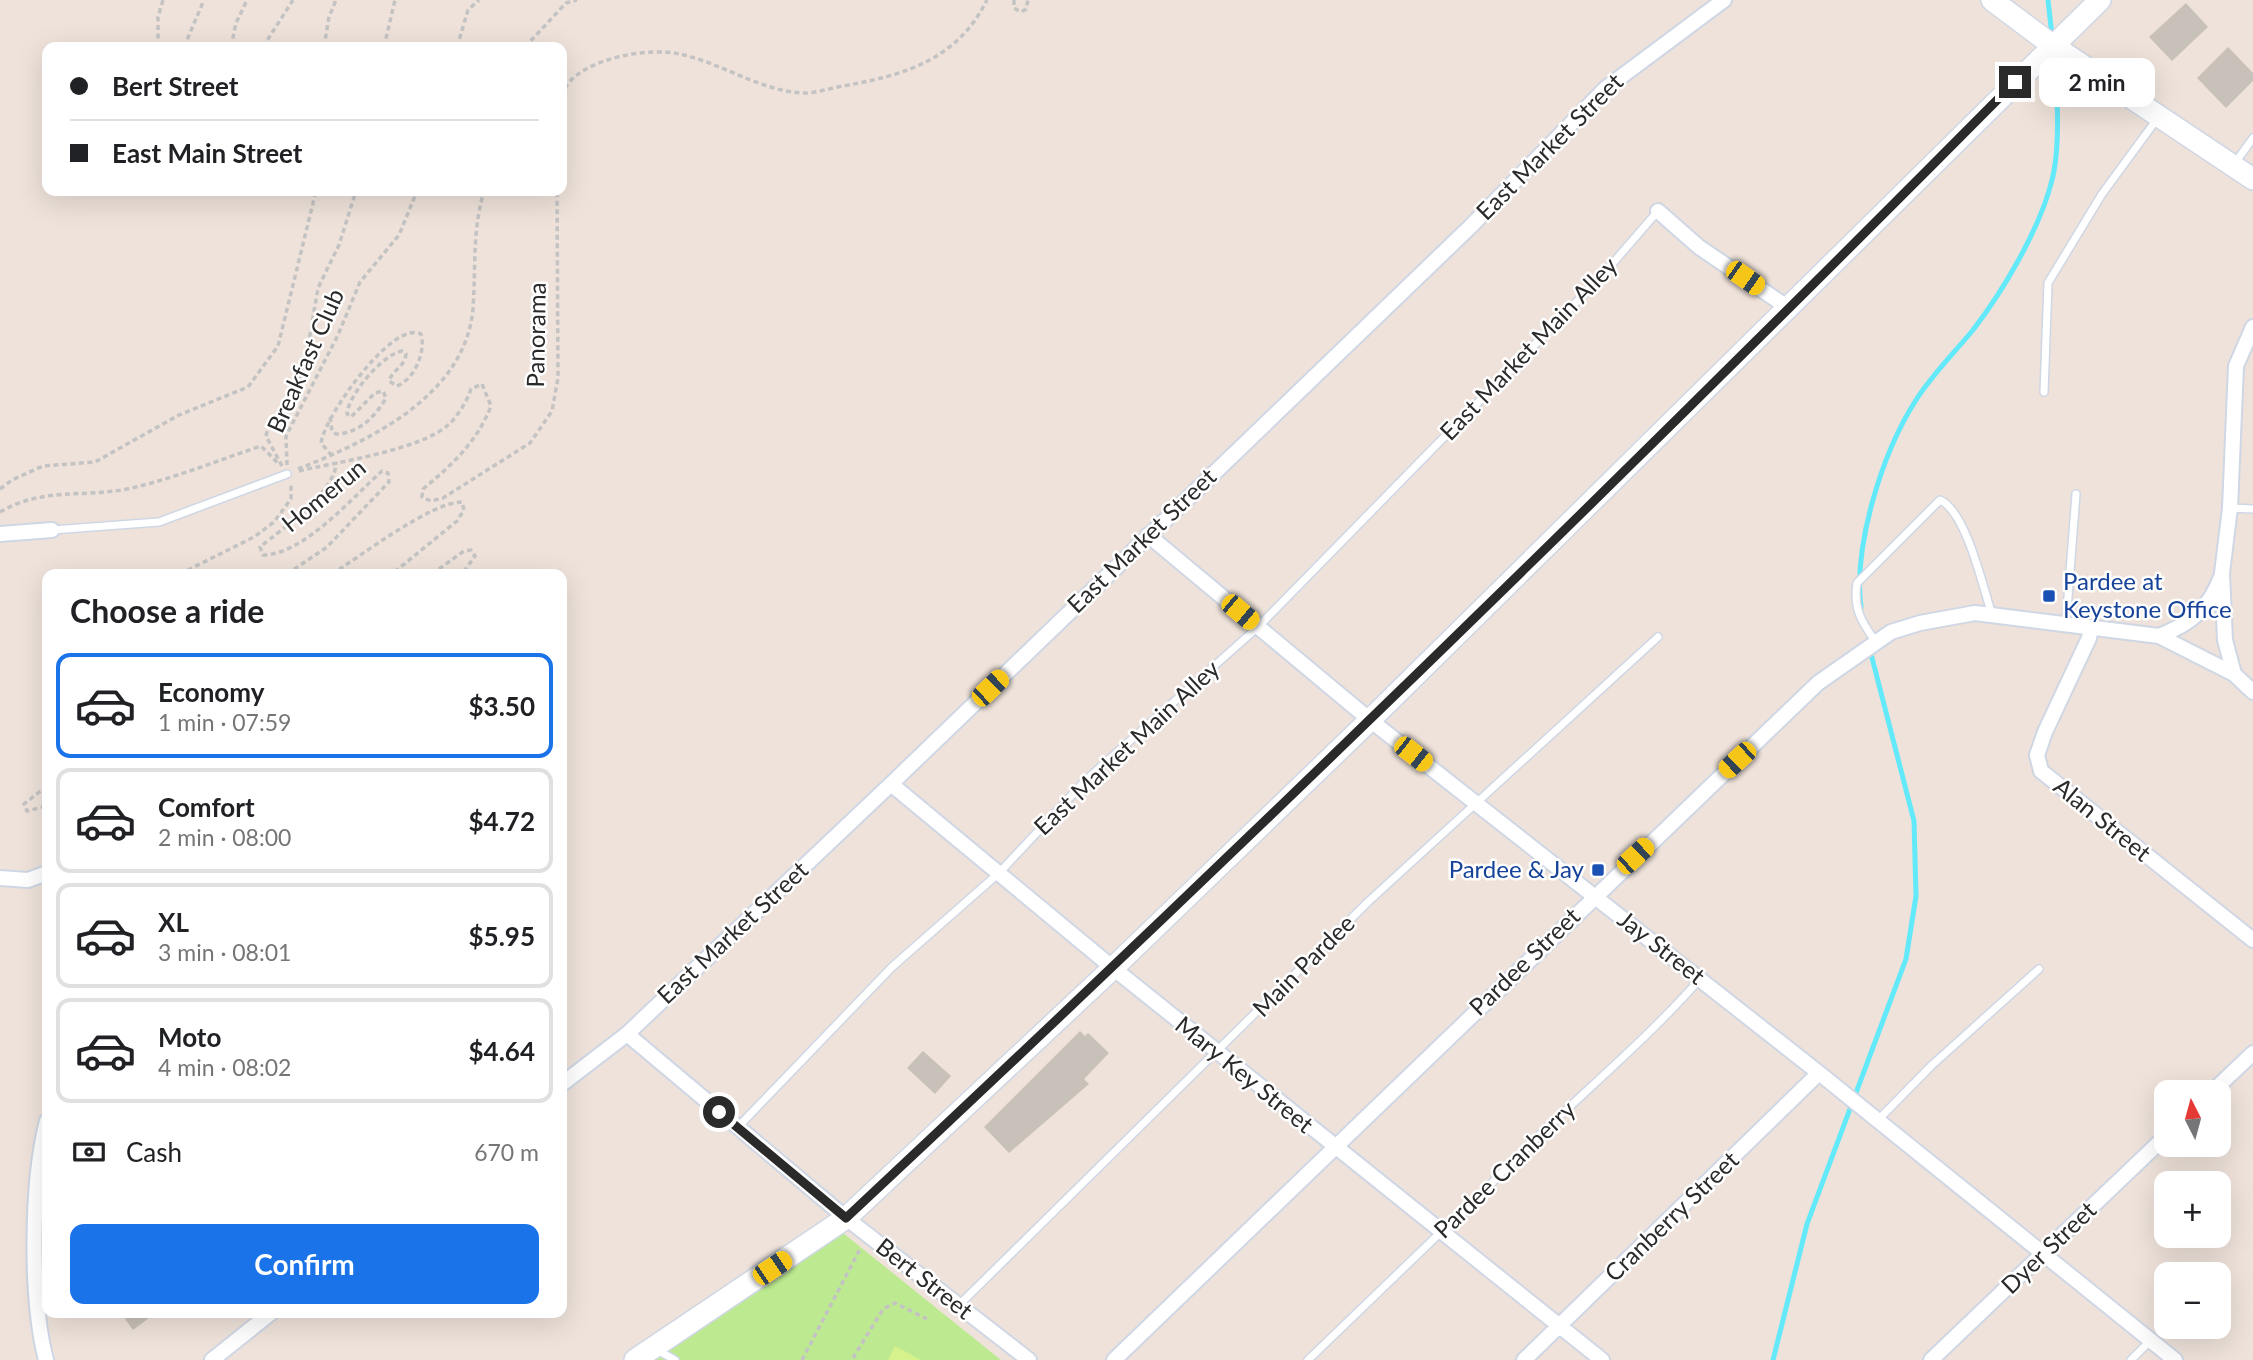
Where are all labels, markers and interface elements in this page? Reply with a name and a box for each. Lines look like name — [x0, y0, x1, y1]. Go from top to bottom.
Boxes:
callout: 2 min — [2039, 57, 2155, 106]
street label: East Market Street — [1470, 66, 1629, 225]
route end — [1999, 66, 2031, 98]
text: 2 min — [2068, 68, 2126, 96]
text: Bert Street — [112, 70, 239, 102]
text: East Main Street — [112, 137, 303, 169]
street label: East Market Main Alley — [1433, 250, 1623, 445]
car — [1722, 257, 1769, 299]
street label: Panorama — [520, 282, 551, 388]
street label: Breakfast Club — [260, 284, 349, 437]
street label: Homerun — [275, 452, 371, 537]
street label: East Market Street — [1061, 461, 1222, 618]
place label: Pardee at Keystone Office — [2063, 566, 2232, 623]
marker: Pardee at Keystone Office — [2041, 588, 2057, 604]
car — [1218, 590, 1263, 634]
text: Choose a ride — [70, 591, 264, 630]
street label: East Market Main Alley — [1027, 653, 1225, 840]
car — [968, 666, 1013, 710]
icon: car — [74, 674, 137, 737]
text: Economy — [158, 676, 264, 708]
text: $3.50 — [469, 690, 535, 722]
text: 1 min · 07:59 — [158, 708, 291, 736]
car — [1390, 733, 1437, 775]
car — [1715, 738, 1760, 782]
street label: Alan Street — [2049, 771, 2158, 867]
icon: car — [74, 789, 137, 852]
text: Comfort — [158, 791, 255, 823]
text: $4.72 — [469, 805, 535, 837]
text: 2 min · 08:00 — [158, 823, 291, 851]
car — [1613, 834, 1658, 878]
street label: East Market Street — [651, 854, 814, 1009]
place label: Pardee & Jay — [1449, 854, 1585, 883]
marker: Pardee & Jay — [1590, 862, 1606, 878]
street label: Pardee Street — [1463, 901, 1586, 1021]
icon: car — [74, 904, 137, 967]
street label: Jay Street — [1613, 904, 1712, 990]
text: XL — [158, 906, 189, 938]
street label: Main Pardee — [1246, 908, 1360, 1022]
text: $5.95 — [469, 920, 535, 952]
text: 3 min · 08:01 — [158, 938, 291, 966]
street label: Mary Key Street — [1170, 1009, 1320, 1139]
icon: car — [74, 1019, 137, 1082]
text: Moto — [158, 1021, 221, 1053]
text: $4.64 — [469, 1035, 535, 1067]
text: 4 min · 08:02 — [158, 1053, 291, 1081]
north arrow — [2154, 1080, 2231, 1157]
map controls — [2154, 1080, 2231, 1339]
street label: Pardee Cranberry — [1427, 1094, 1581, 1244]
route start — [703, 1096, 735, 1128]
icon: cash — [70, 1133, 108, 1171]
text: Cash — [126, 1136, 182, 1168]
text: 670 m — [474, 1138, 539, 1166]
street label: Cranberry Street — [1598, 1145, 1744, 1287]
button: + — [2154, 1171, 2231, 1248]
street label: Dyer Street — [1995, 1194, 2102, 1299]
button: Confirm — [70, 1224, 539, 1304]
street label: Bert Street — [871, 1231, 979, 1325]
car — [749, 1248, 796, 1288]
button: − — [2154, 1262, 2231, 1339]

